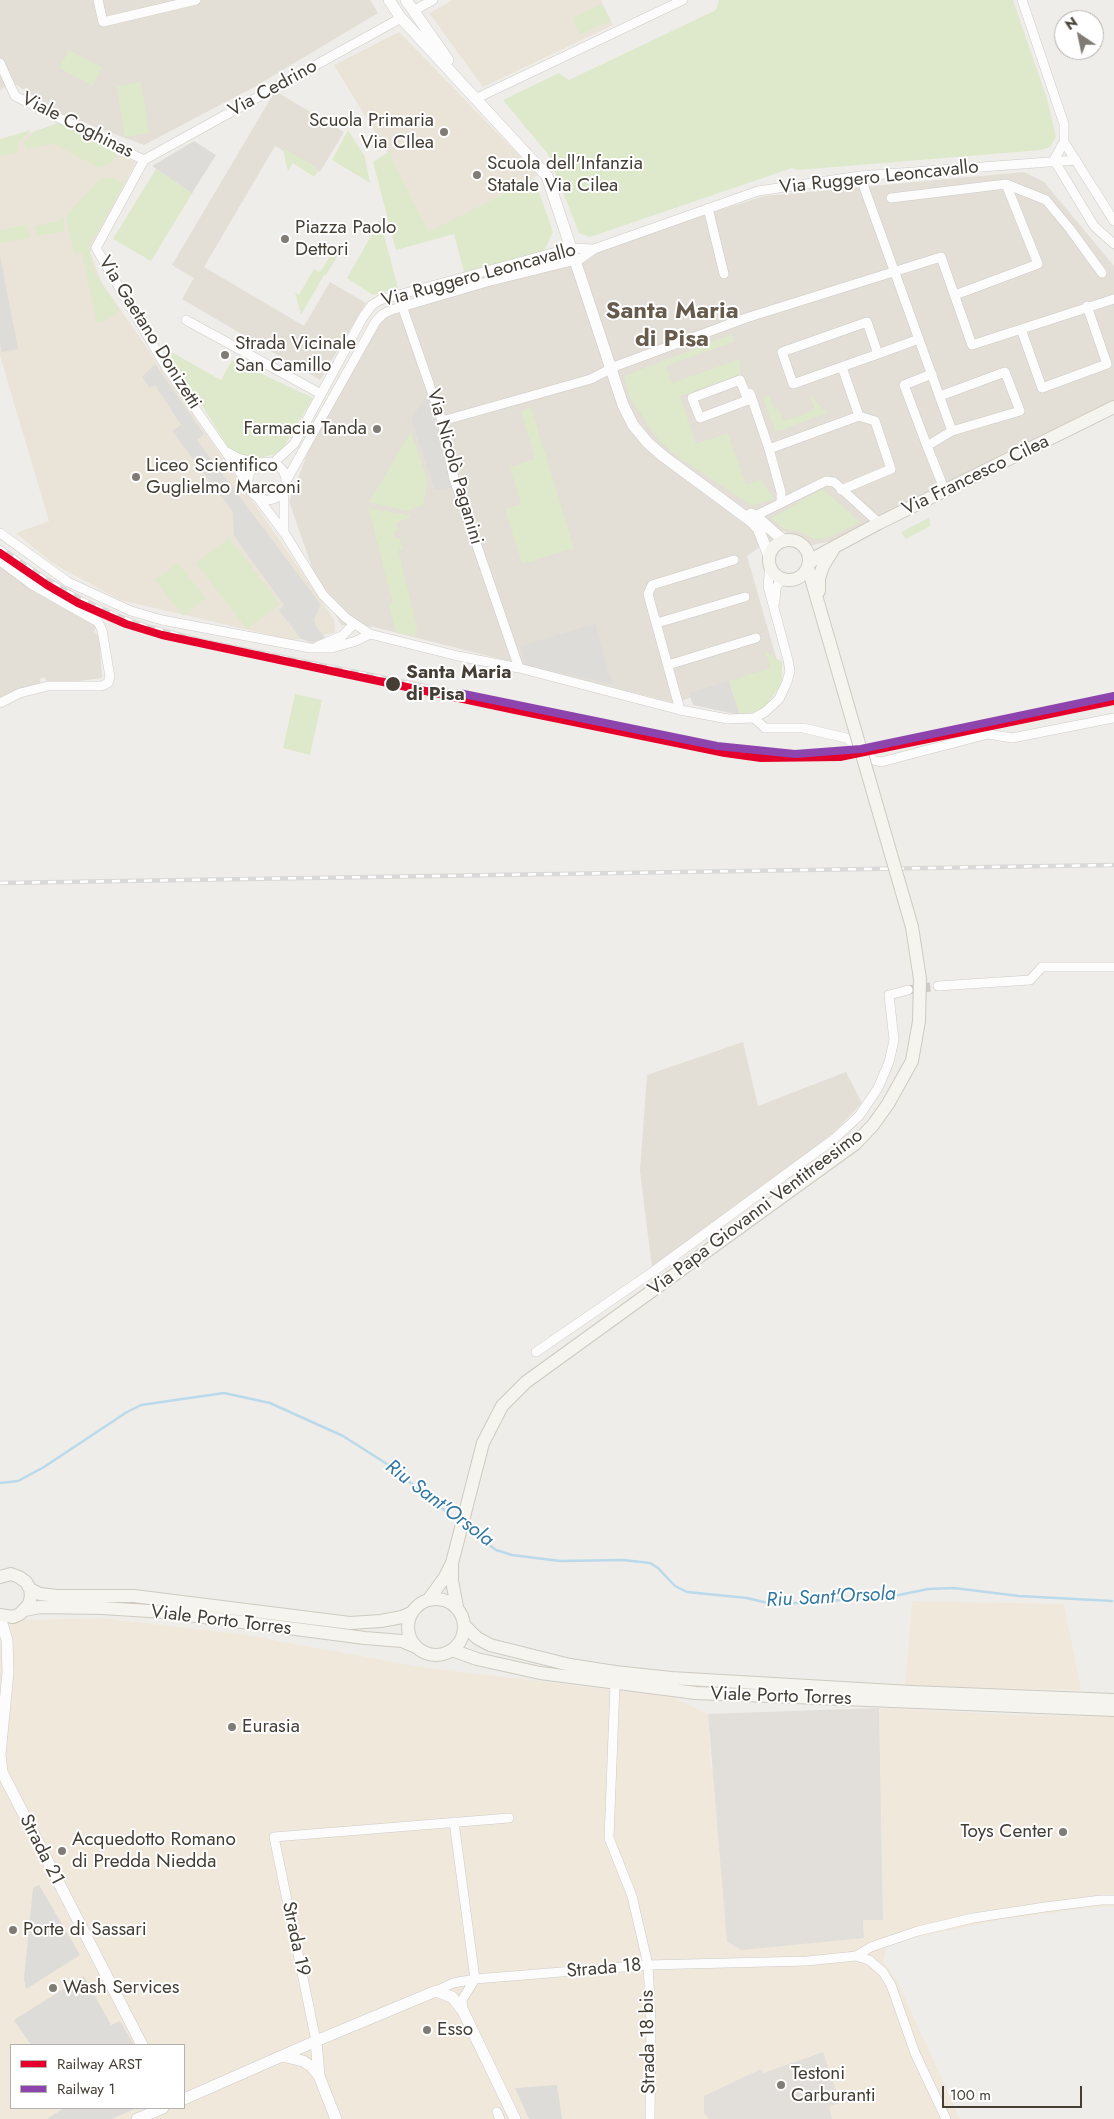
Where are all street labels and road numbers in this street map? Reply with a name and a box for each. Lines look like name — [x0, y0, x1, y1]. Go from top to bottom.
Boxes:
street label: Via Cedrino — [225, 55, 321, 123]
street label: Viale Coghinas — [17, 88, 137, 164]
street label: Via Ruggero Leoncavallo — [778, 156, 980, 200]
street label: Via Ruggero Leoncavallo — [379, 239, 579, 313]
street label: Via Gaetano Donizetti — [93, 252, 205, 414]
street label: Via Nicolò Paganini — [421, 387, 487, 547]
street label: Via Francesco Cilea — [899, 431, 1053, 521]
street label: Via Papa Giovanni Ventitreesimo — [644, 1125, 868, 1301]
street label: Viale Porto Torres — [149, 1601, 293, 1641]
street label: Viale Porto Torres — [710, 1683, 852, 1711]
street label: Strada 21 — [14, 1811, 68, 1889]
street label: Strada 19 — [276, 1900, 314, 1978]
street label: Strada 18 — [566, 1954, 642, 1984]
street label: Strada 18 bis — [637, 1990, 661, 2094]

